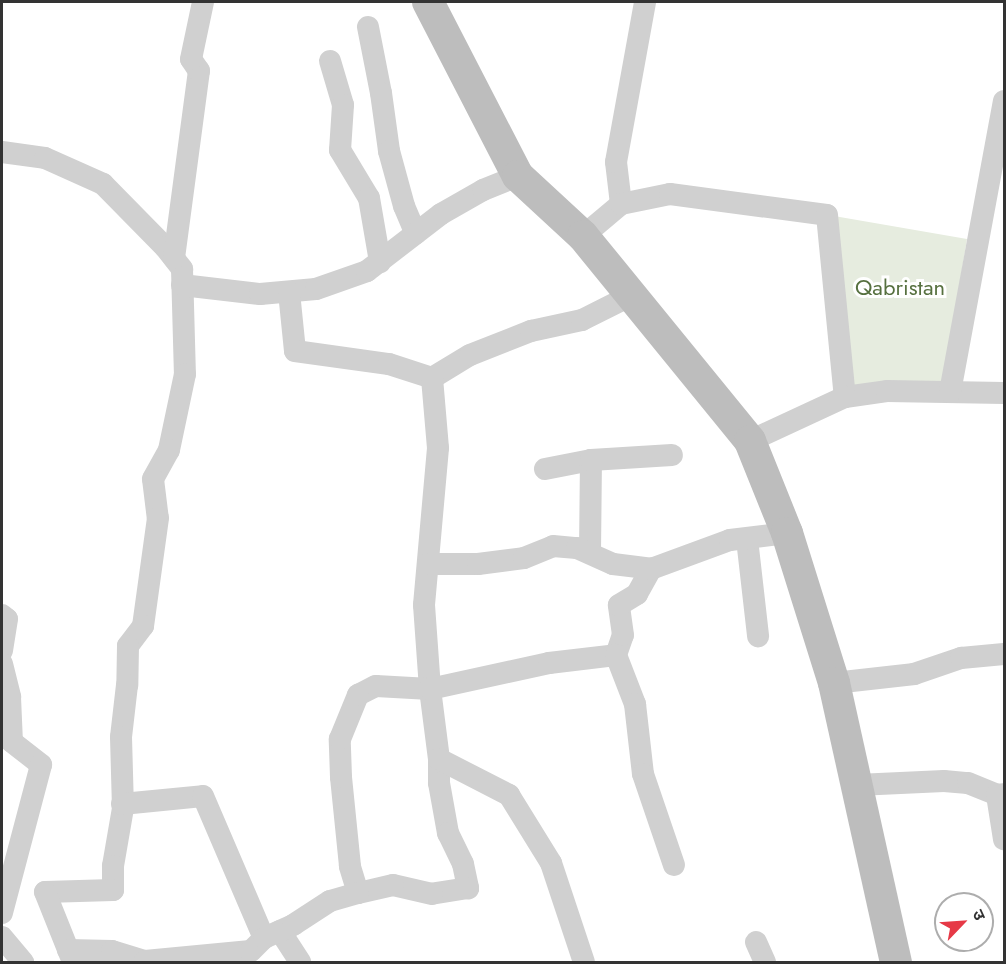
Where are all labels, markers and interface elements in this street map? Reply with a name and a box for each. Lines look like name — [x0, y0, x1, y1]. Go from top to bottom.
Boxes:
park label: Qabristan — [855, 275, 945, 301]
north arrow — [934, 892, 994, 952]
text: उ — [967, 906, 991, 924]

